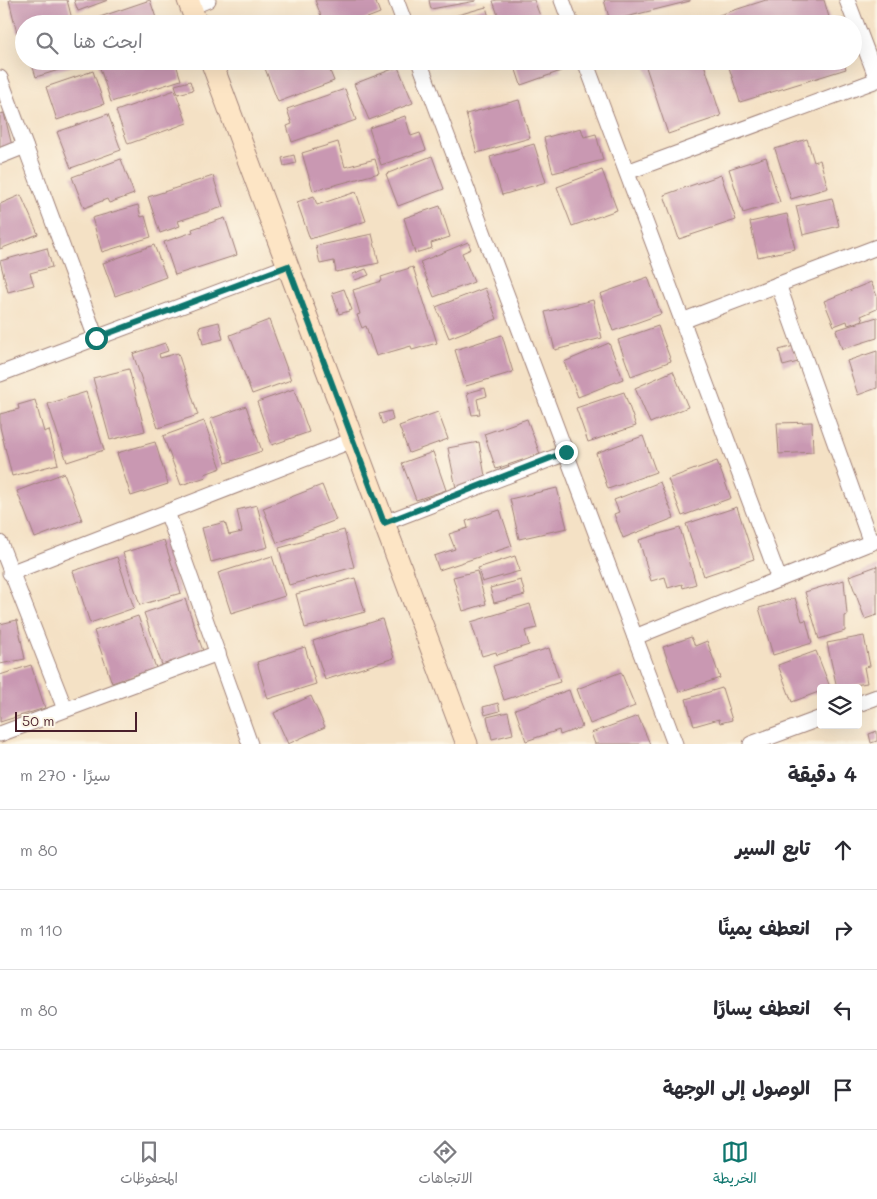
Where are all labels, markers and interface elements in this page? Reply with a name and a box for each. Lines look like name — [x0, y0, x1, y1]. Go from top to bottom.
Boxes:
search box — [15, 15, 862, 70]
text: ابحث هنا — [73, 28, 143, 53]
icon: search — [33, 29, 61, 57]
route start — [85, 327, 108, 350]
route end — [555, 441, 578, 464]
map controls — [817, 684, 862, 729]
button: layers — [817, 684, 862, 729]
scale bar — [15, 709, 138, 732]
text: 50 m — [22, 711, 54, 730]
text: 4 دقيقة — [788, 760, 857, 787]
text: سيرًا · 270 m — [20, 764, 111, 785]
text: تابع السير — [735, 835, 810, 860]
icon: ahead — [829, 836, 857, 864]
text: 80 m — [20, 839, 57, 860]
text: انعطف يمينًا — [718, 915, 810, 940]
icon: right — [829, 916, 857, 944]
text: 110 m — [20, 919, 62, 940]
text: انعطف يسارًا — [713, 995, 810, 1020]
icon: left — [829, 996, 857, 1024]
text: 80 m — [20, 999, 57, 1020]
text: الوصول إلى الوجهة — [663, 1075, 810, 1100]
icon: arrive — [829, 1076, 857, 1104]
tab: المحفوظات — [120, 1138, 178, 1191]
tab: الاتجاهات — [418, 1138, 473, 1191]
tab: الخريطة — [713, 1138, 757, 1191]

